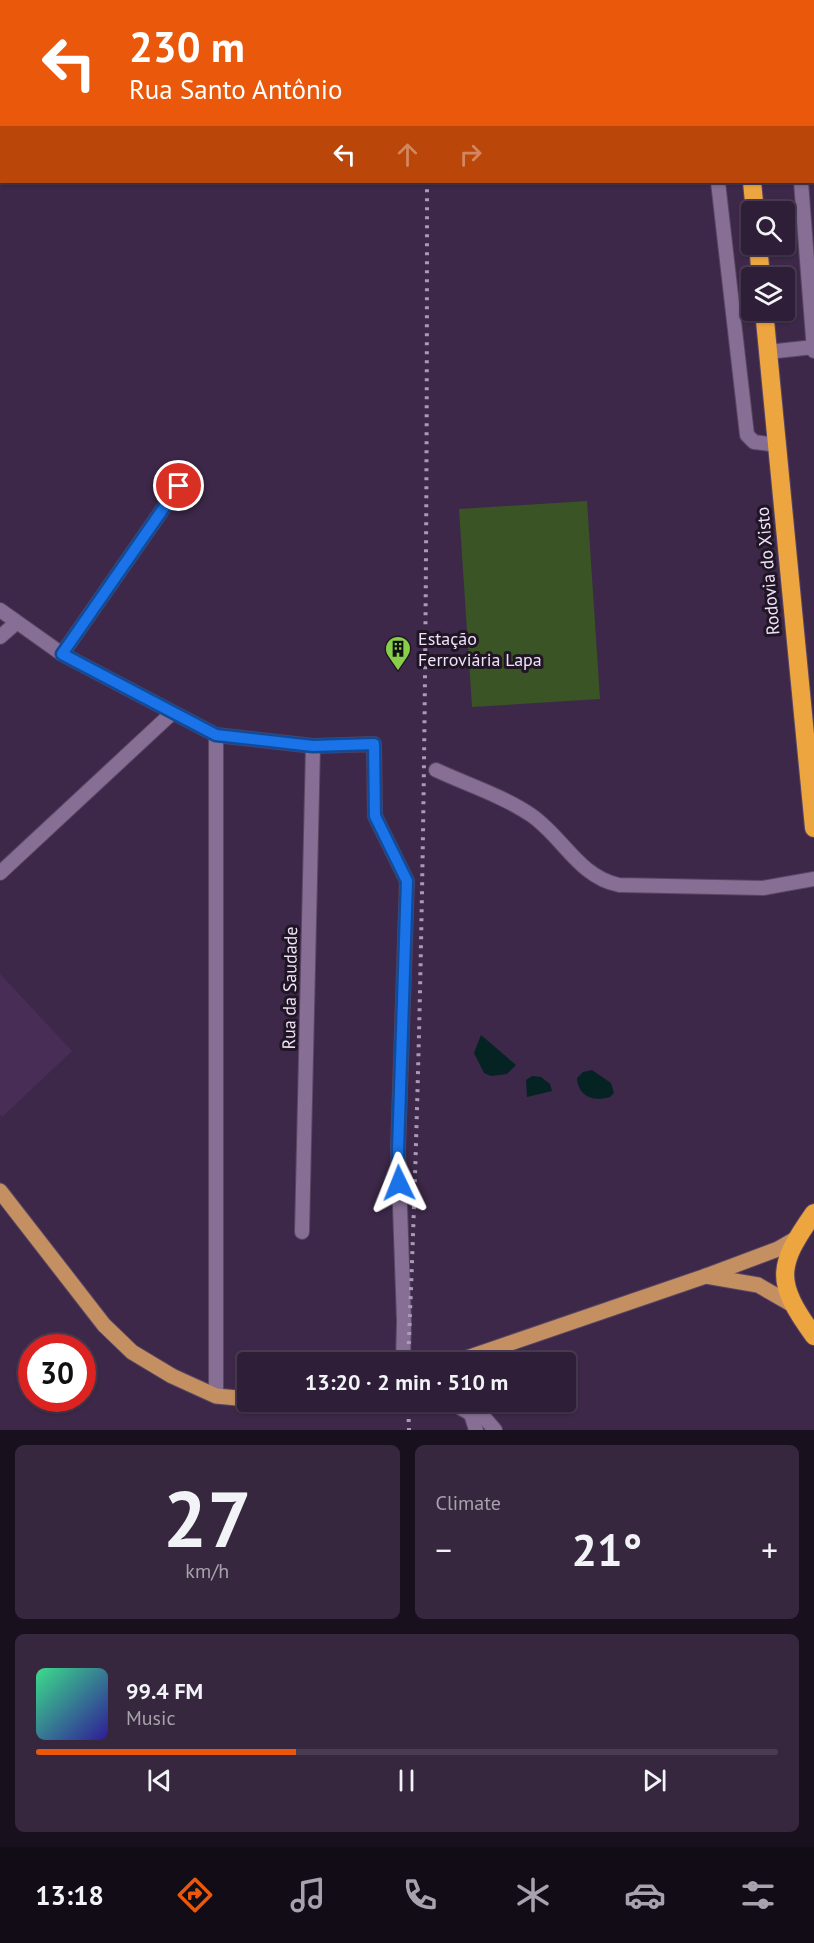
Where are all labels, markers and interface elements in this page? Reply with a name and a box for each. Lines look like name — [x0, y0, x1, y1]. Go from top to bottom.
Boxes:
text: 230 m — [129, 19, 245, 74]
icon: left — [30, 24, 108, 102]
text: Rua Santo Antônio — [129, 72, 343, 106]
icon: left — [328, 138, 361, 171]
icon: ahead — [391, 138, 424, 171]
icon: right — [454, 138, 487, 171]
map controls — [741, 201, 795, 321]
button: search — [741, 201, 795, 255]
button: layers — [741, 267, 795, 321]
pin — [153, 460, 204, 511]
icon: arrive — [162, 469, 195, 502]
street label: Rodovia do Xisto — [750, 506, 785, 636]
place label: Estação Ferroviária Lapa — [418, 627, 542, 671]
building icon: Estação Ferroviária Lapa — [383, 634, 413, 672]
street label: Rua da Saudade — [277, 926, 302, 1050]
position arrow — [367, 1151, 431, 1215]
speed limit sign: 30 — [18, 1334, 96, 1412]
text: 13:20 · 2 min · 510 m — [305, 1368, 508, 1396]
text: 27 — [163, 1468, 251, 1569]
text: Climate — [436, 1490, 501, 1516]
text: 21° — [571, 1520, 642, 1578]
text: − — [436, 1528, 452, 1571]
text: + — [761, 1528, 778, 1571]
text: km/h — [185, 1558, 229, 1584]
text: 99.4 FM — [126, 1677, 203, 1705]
text: Music — [126, 1705, 175, 1731]
icon: previous — [143, 1764, 176, 1797]
icon: pause — [390, 1764, 423, 1797]
icon: next — [638, 1764, 671, 1797]
icon: directions — [174, 1874, 216, 1916]
icon: music — [287, 1874, 329, 1916]
icon: phone — [399, 1874, 441, 1916]
icon: climate — [512, 1874, 554, 1916]
icon: car — [624, 1874, 666, 1916]
icon: filters — [737, 1874, 779, 1916]
text: 13:18 — [35, 1878, 104, 1912]

